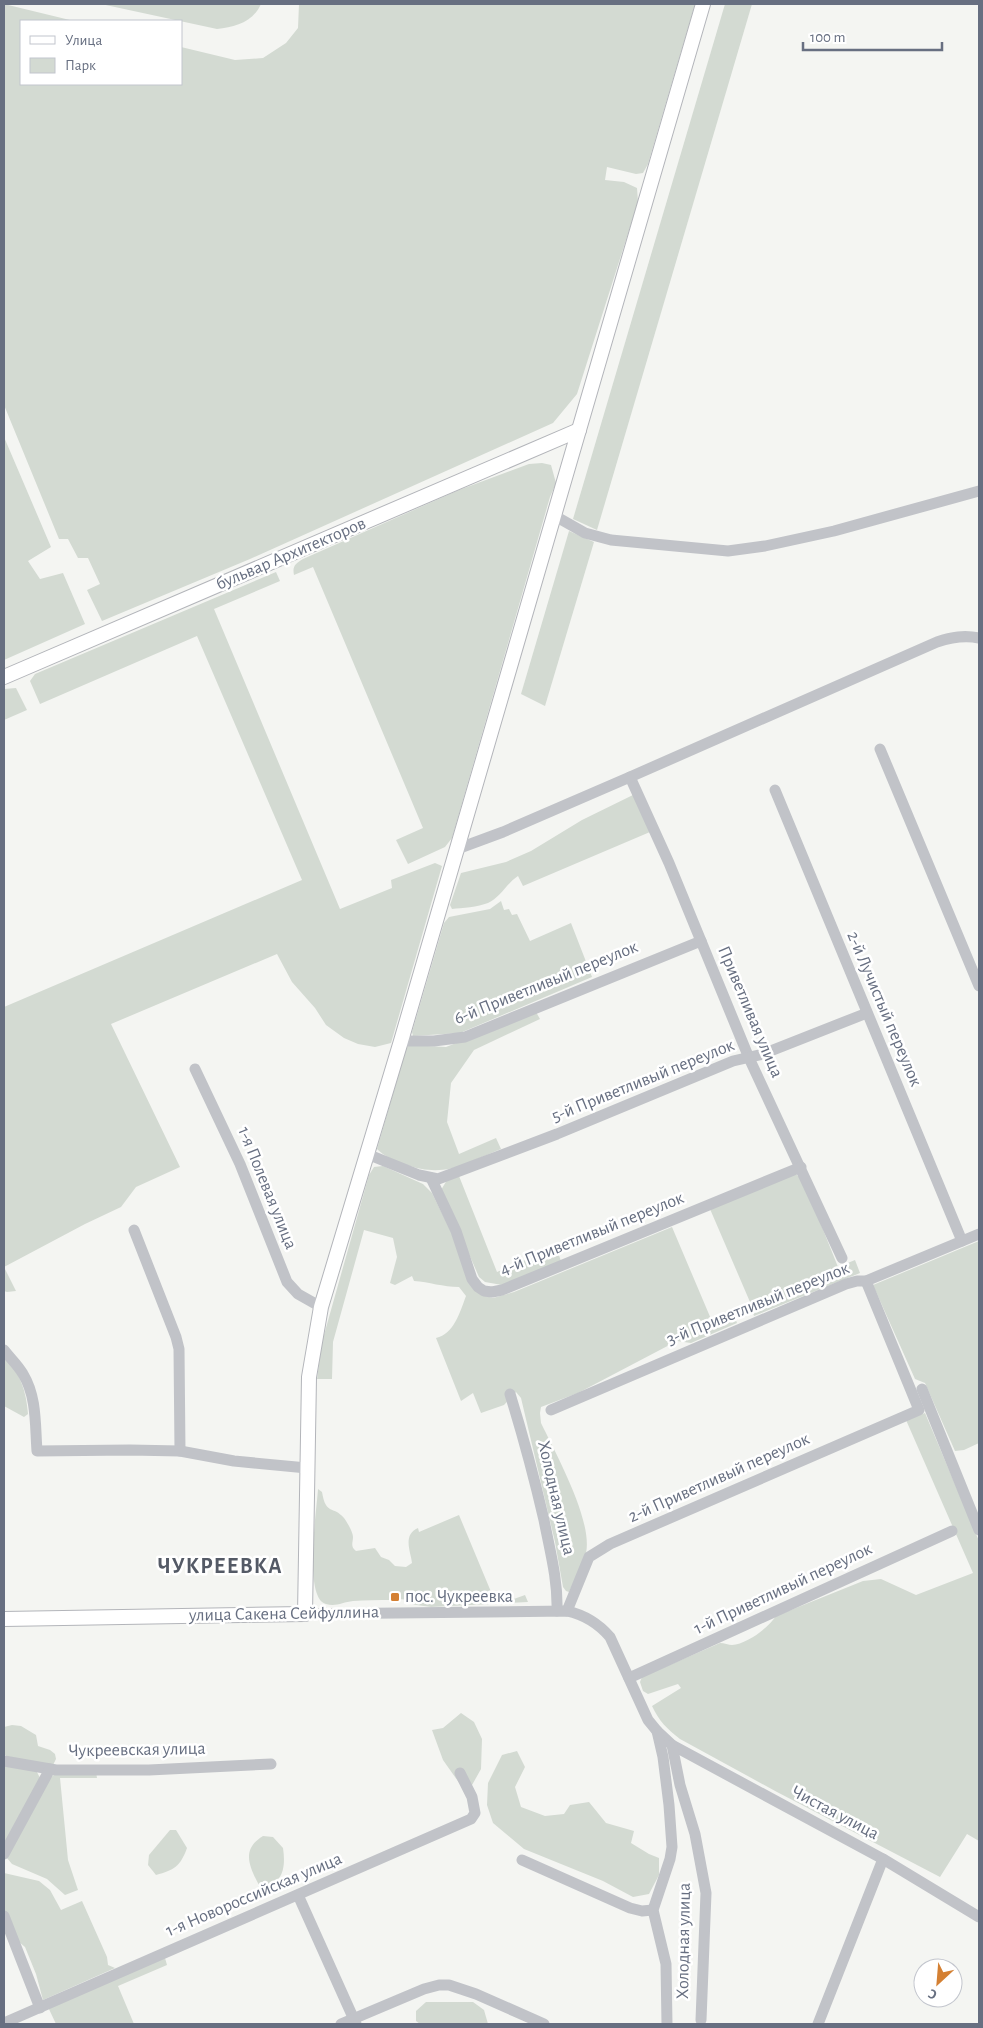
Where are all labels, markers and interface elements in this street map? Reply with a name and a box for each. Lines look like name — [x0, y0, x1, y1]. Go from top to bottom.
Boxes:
legend — [20, 20, 182, 85]
scale bar — [803, 20, 942, 52]
text: 100 m — [810, 30, 845, 45]
text: Улица — [65, 33, 102, 48]
text: Парк — [65, 58, 96, 73]
street label: бульвар Архитекторов — [213, 513, 368, 594]
street label: 2-й Лучистый переулок — [843, 929, 925, 1090]
street label: 6-й Приветливый переулок — [452, 938, 641, 1028]
street label: Приветливая улица — [714, 944, 786, 1080]
street label: 5-й Приветливый переулок — [549, 1036, 738, 1126]
street label: 1-я Полевая улица — [234, 1124, 300, 1252]
street label: 4-й Приветливый переулок — [498, 1189, 687, 1279]
street label: 3-й Приветливый переулок — [664, 1259, 852, 1349]
street label: 2-й Приветливый переулок — [626, 1430, 813, 1526]
street label: Холодная улица — [534, 1439, 578, 1557]
street label: 1-й Приветливый переулок — [691, 1540, 875, 1638]
district label: ЧУКРЕЕВКА — [157, 1555, 283, 1577]
place label: пос. Чукреевка — [405, 1588, 513, 1606]
marker: пос. Чукреевка — [389, 1591, 401, 1603]
street label: улица Сакена Сейфуллина — [188, 1603, 379, 1625]
street label: Чукреевская улица — [68, 1740, 206, 1760]
street label: Чистая улица — [788, 1783, 882, 1843]
street label: 1-я Новороссийская улица — [163, 1850, 345, 1940]
street label: Холодная улица — [674, 1883, 694, 1999]
north arrow — [913, 1958, 963, 2008]
text: С — [926, 1986, 939, 2002]

